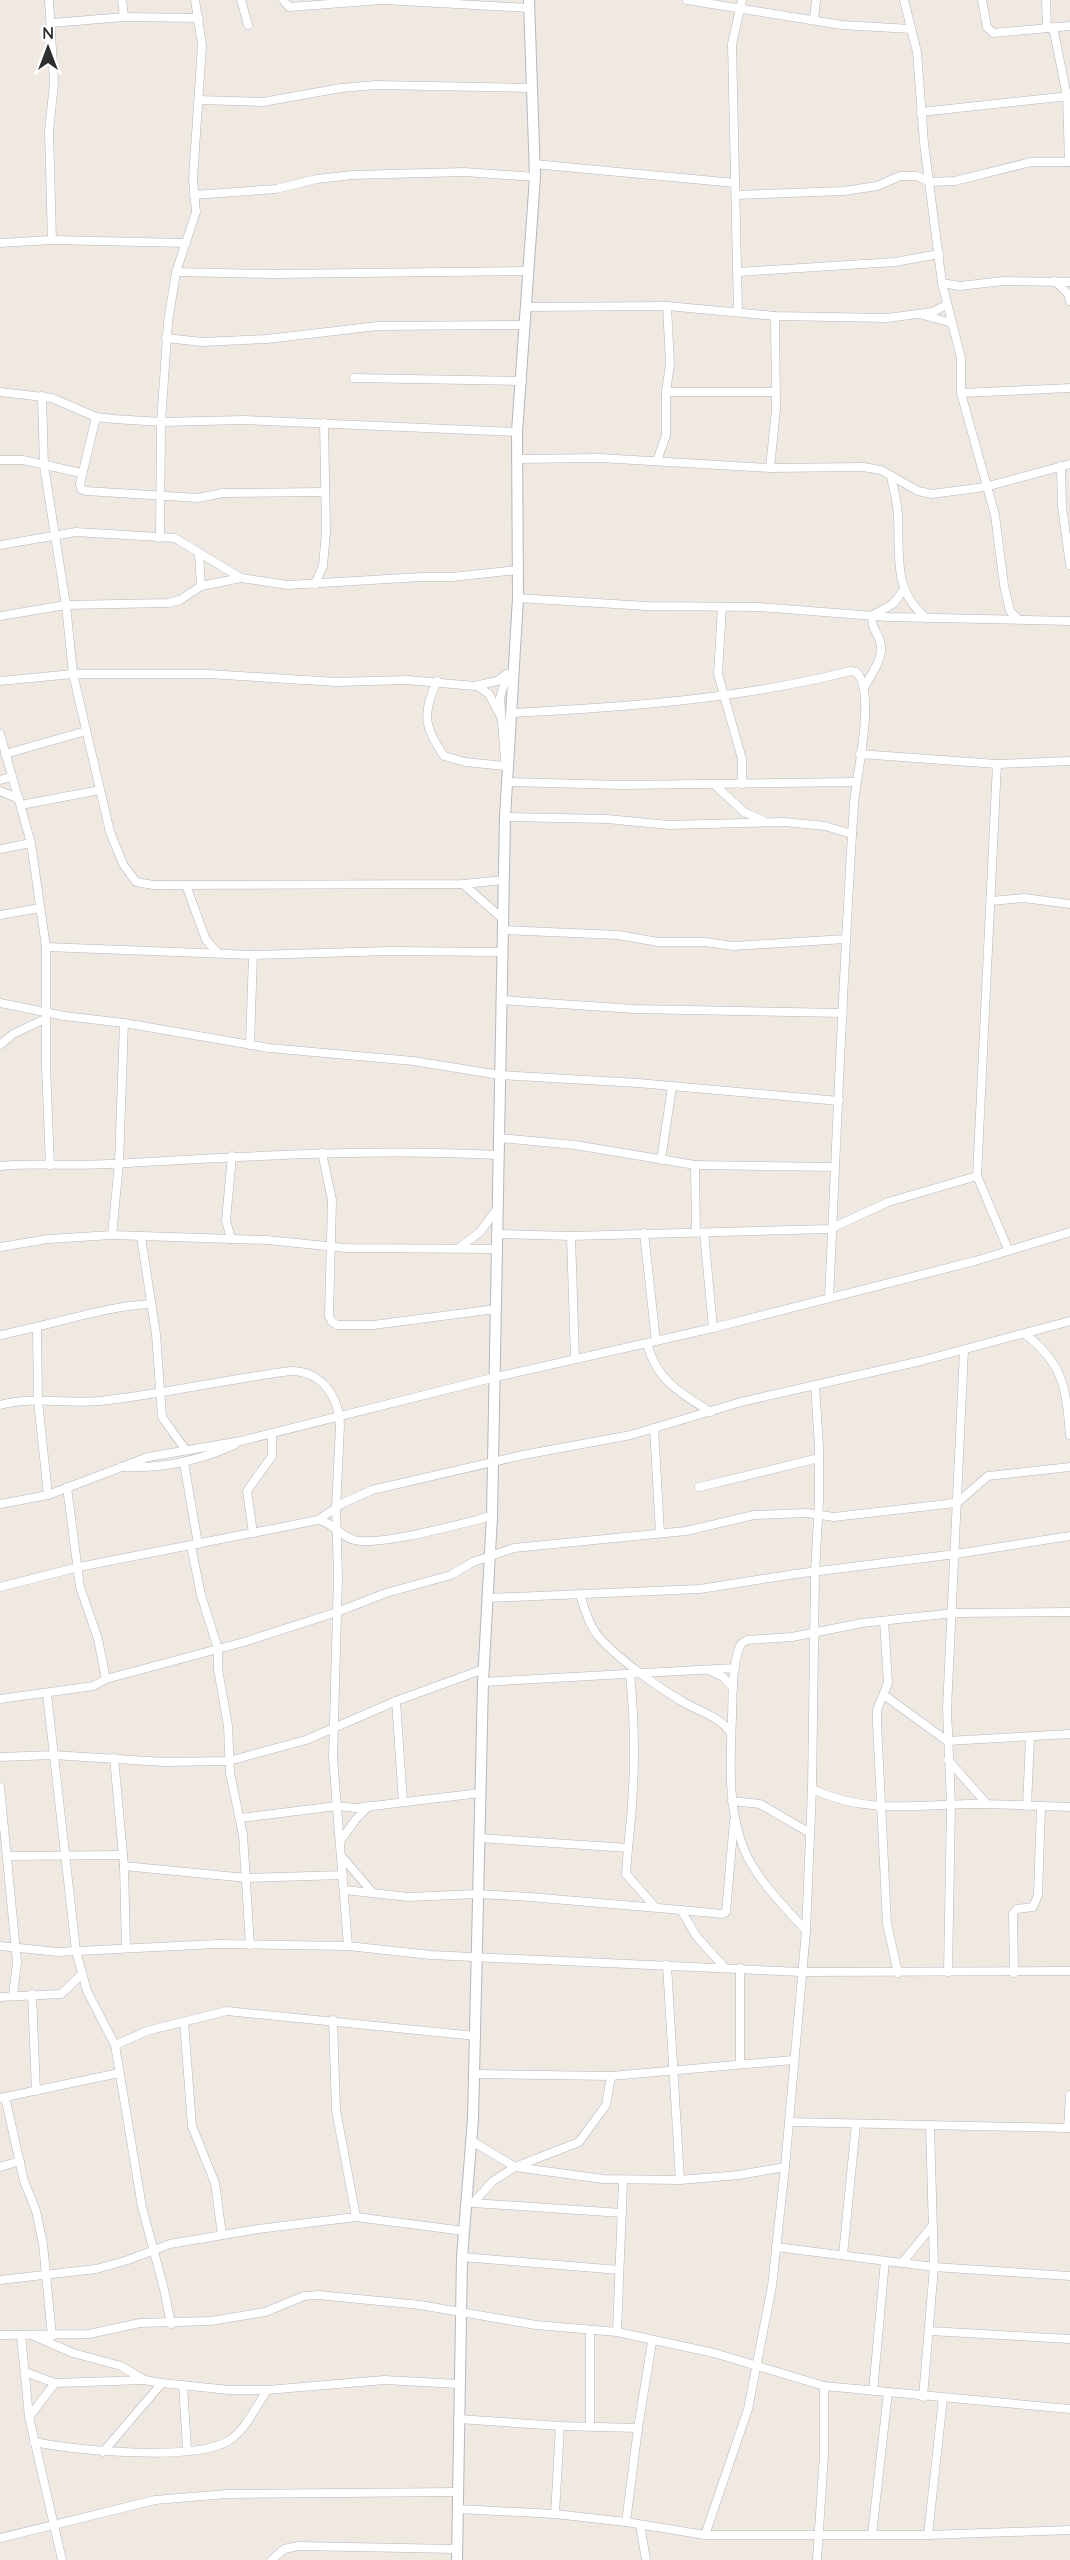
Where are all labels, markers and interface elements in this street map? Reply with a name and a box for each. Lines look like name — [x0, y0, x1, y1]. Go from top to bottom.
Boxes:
north arrow — [18, 18, 78, 78]
text: N — [42, 23, 54, 43]

